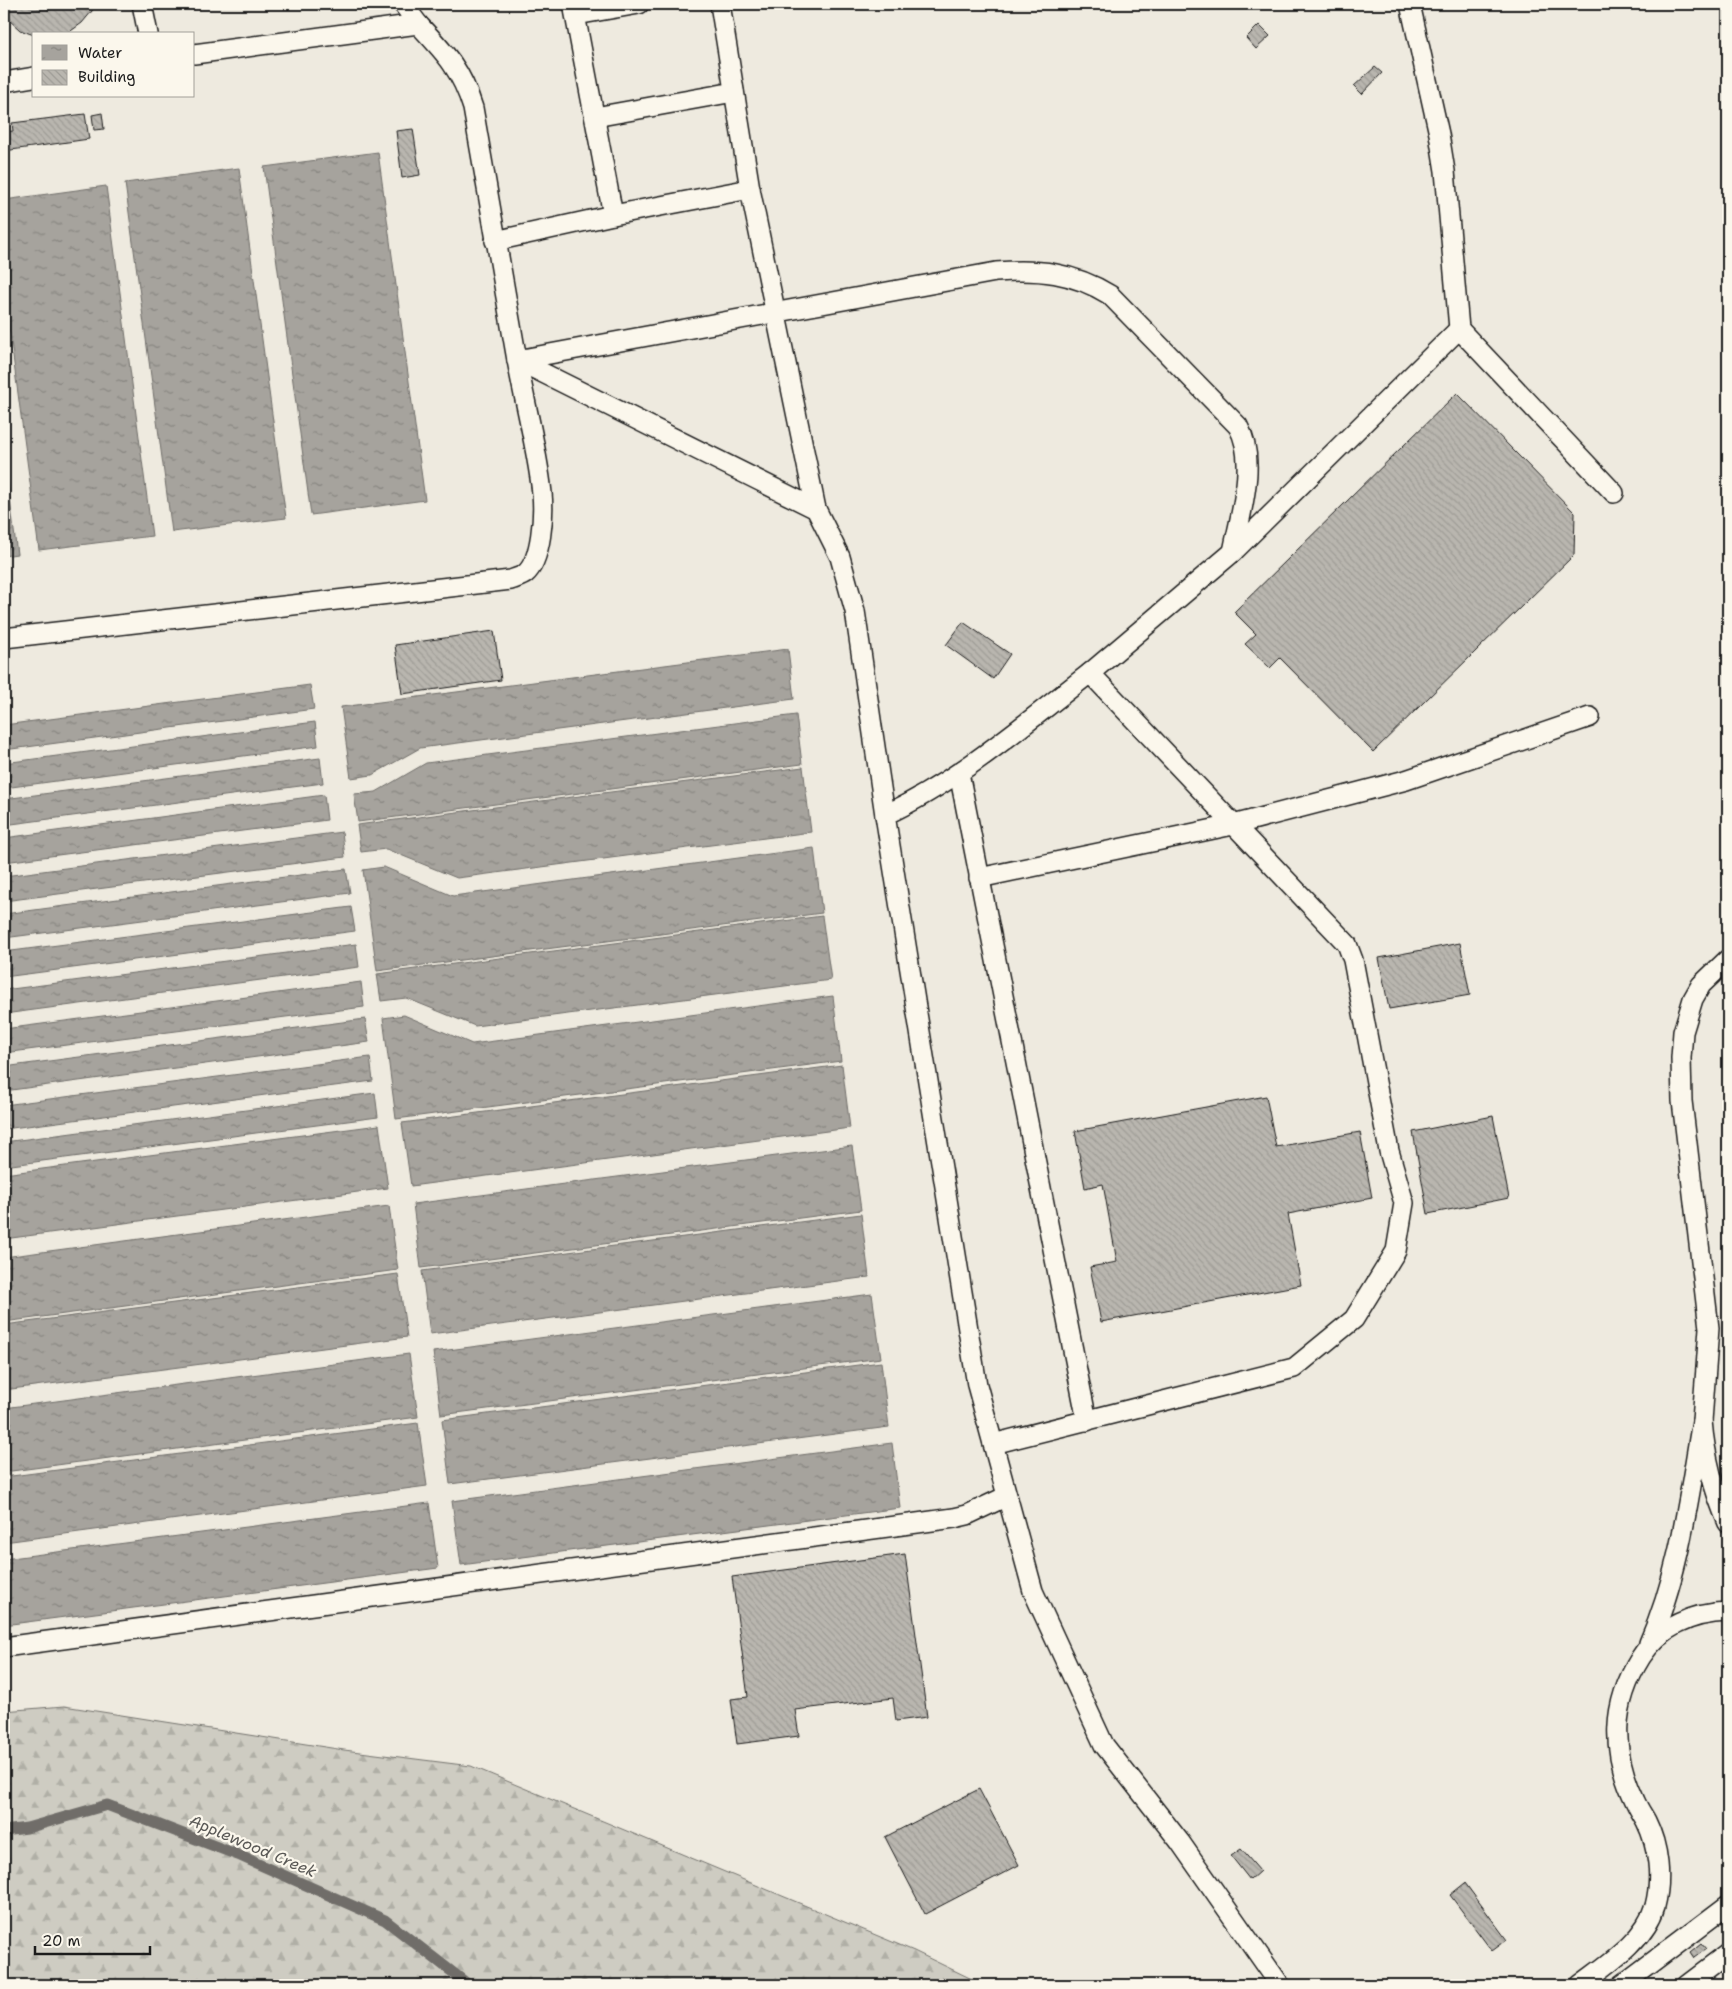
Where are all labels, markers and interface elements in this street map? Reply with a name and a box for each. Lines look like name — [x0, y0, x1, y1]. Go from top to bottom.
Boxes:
legend — [32, 32, 195, 98]
text: Water — [78, 43, 122, 63]
text: Building — [78, 67, 135, 87]
water label: Applewood Creek — [186, 1810, 320, 1882]
scale bar — [35, 1924, 150, 1956]
text: 20 m — [42, 1931, 81, 1951]

